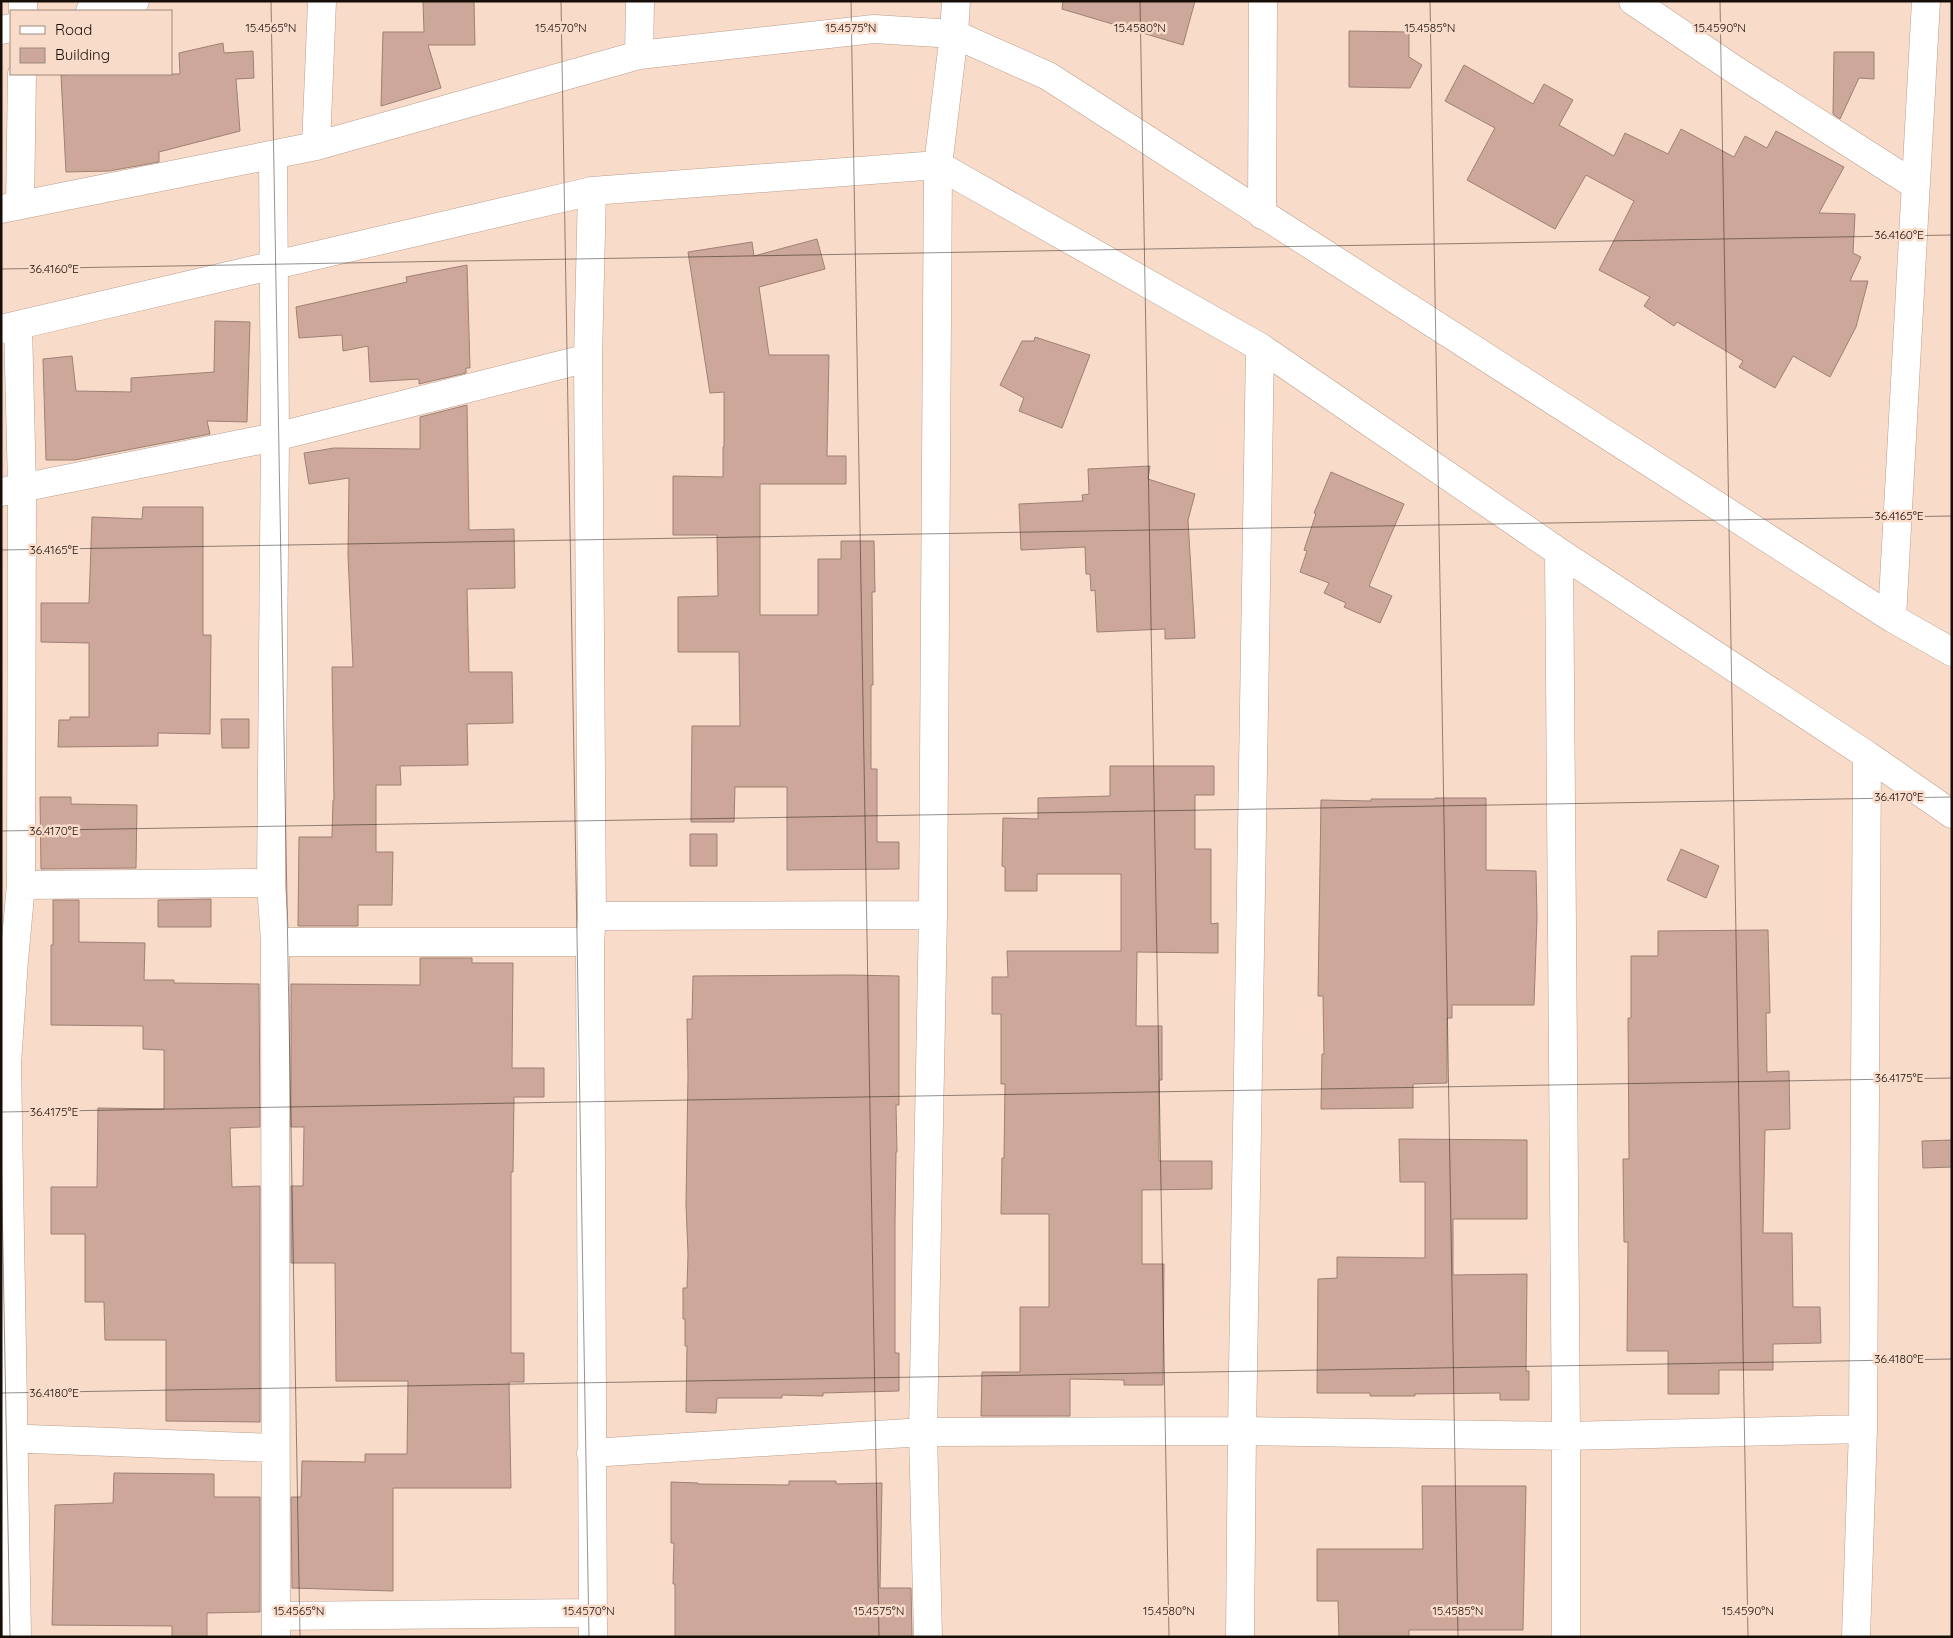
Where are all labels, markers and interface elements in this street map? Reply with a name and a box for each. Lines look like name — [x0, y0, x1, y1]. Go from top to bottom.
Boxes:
legend — [10, 10, 172, 75]
text: Road — [55, 20, 92, 39]
text: 15.4565°N — [245, 20, 297, 35]
text: 15.4570°N — [535, 20, 587, 35]
text: 15.4575°N — [826, 20, 876, 35]
text: 15.4580°N — [1114, 20, 1166, 35]
text: 15.4585°N — [1404, 20, 1456, 35]
text: 15.4590°N — [1694, 20, 1746, 35]
text: Building — [55, 45, 110, 64]
text: 36.4160°E — [1874, 227, 1924, 242]
text: 36.4160°E — [29, 261, 79, 276]
text: 36.4165°E — [1874, 508, 1924, 523]
text: 36.4165°E — [29, 542, 79, 557]
text: 36.4170°E — [1874, 789, 1924, 804]
text: 36.4170°E — [29, 823, 79, 838]
text: 36.4175°E — [1875, 1070, 1924, 1085]
text: 36.4175°E — [30, 1104, 79, 1119]
text: 36.4180°E — [1874, 1351, 1924, 1366]
text: 36.4180°E — [29, 1385, 79, 1400]
text: 15.4565°N — [273, 1603, 325, 1618]
text: 15.4570°N — [563, 1603, 615, 1618]
text: 15.4575°N — [854, 1603, 904, 1618]
text: 15.4580°N — [1143, 1603, 1195, 1618]
text: 15.4585°N — [1432, 1603, 1484, 1618]
text: 15.4590°N — [1722, 1603, 1774, 1618]

